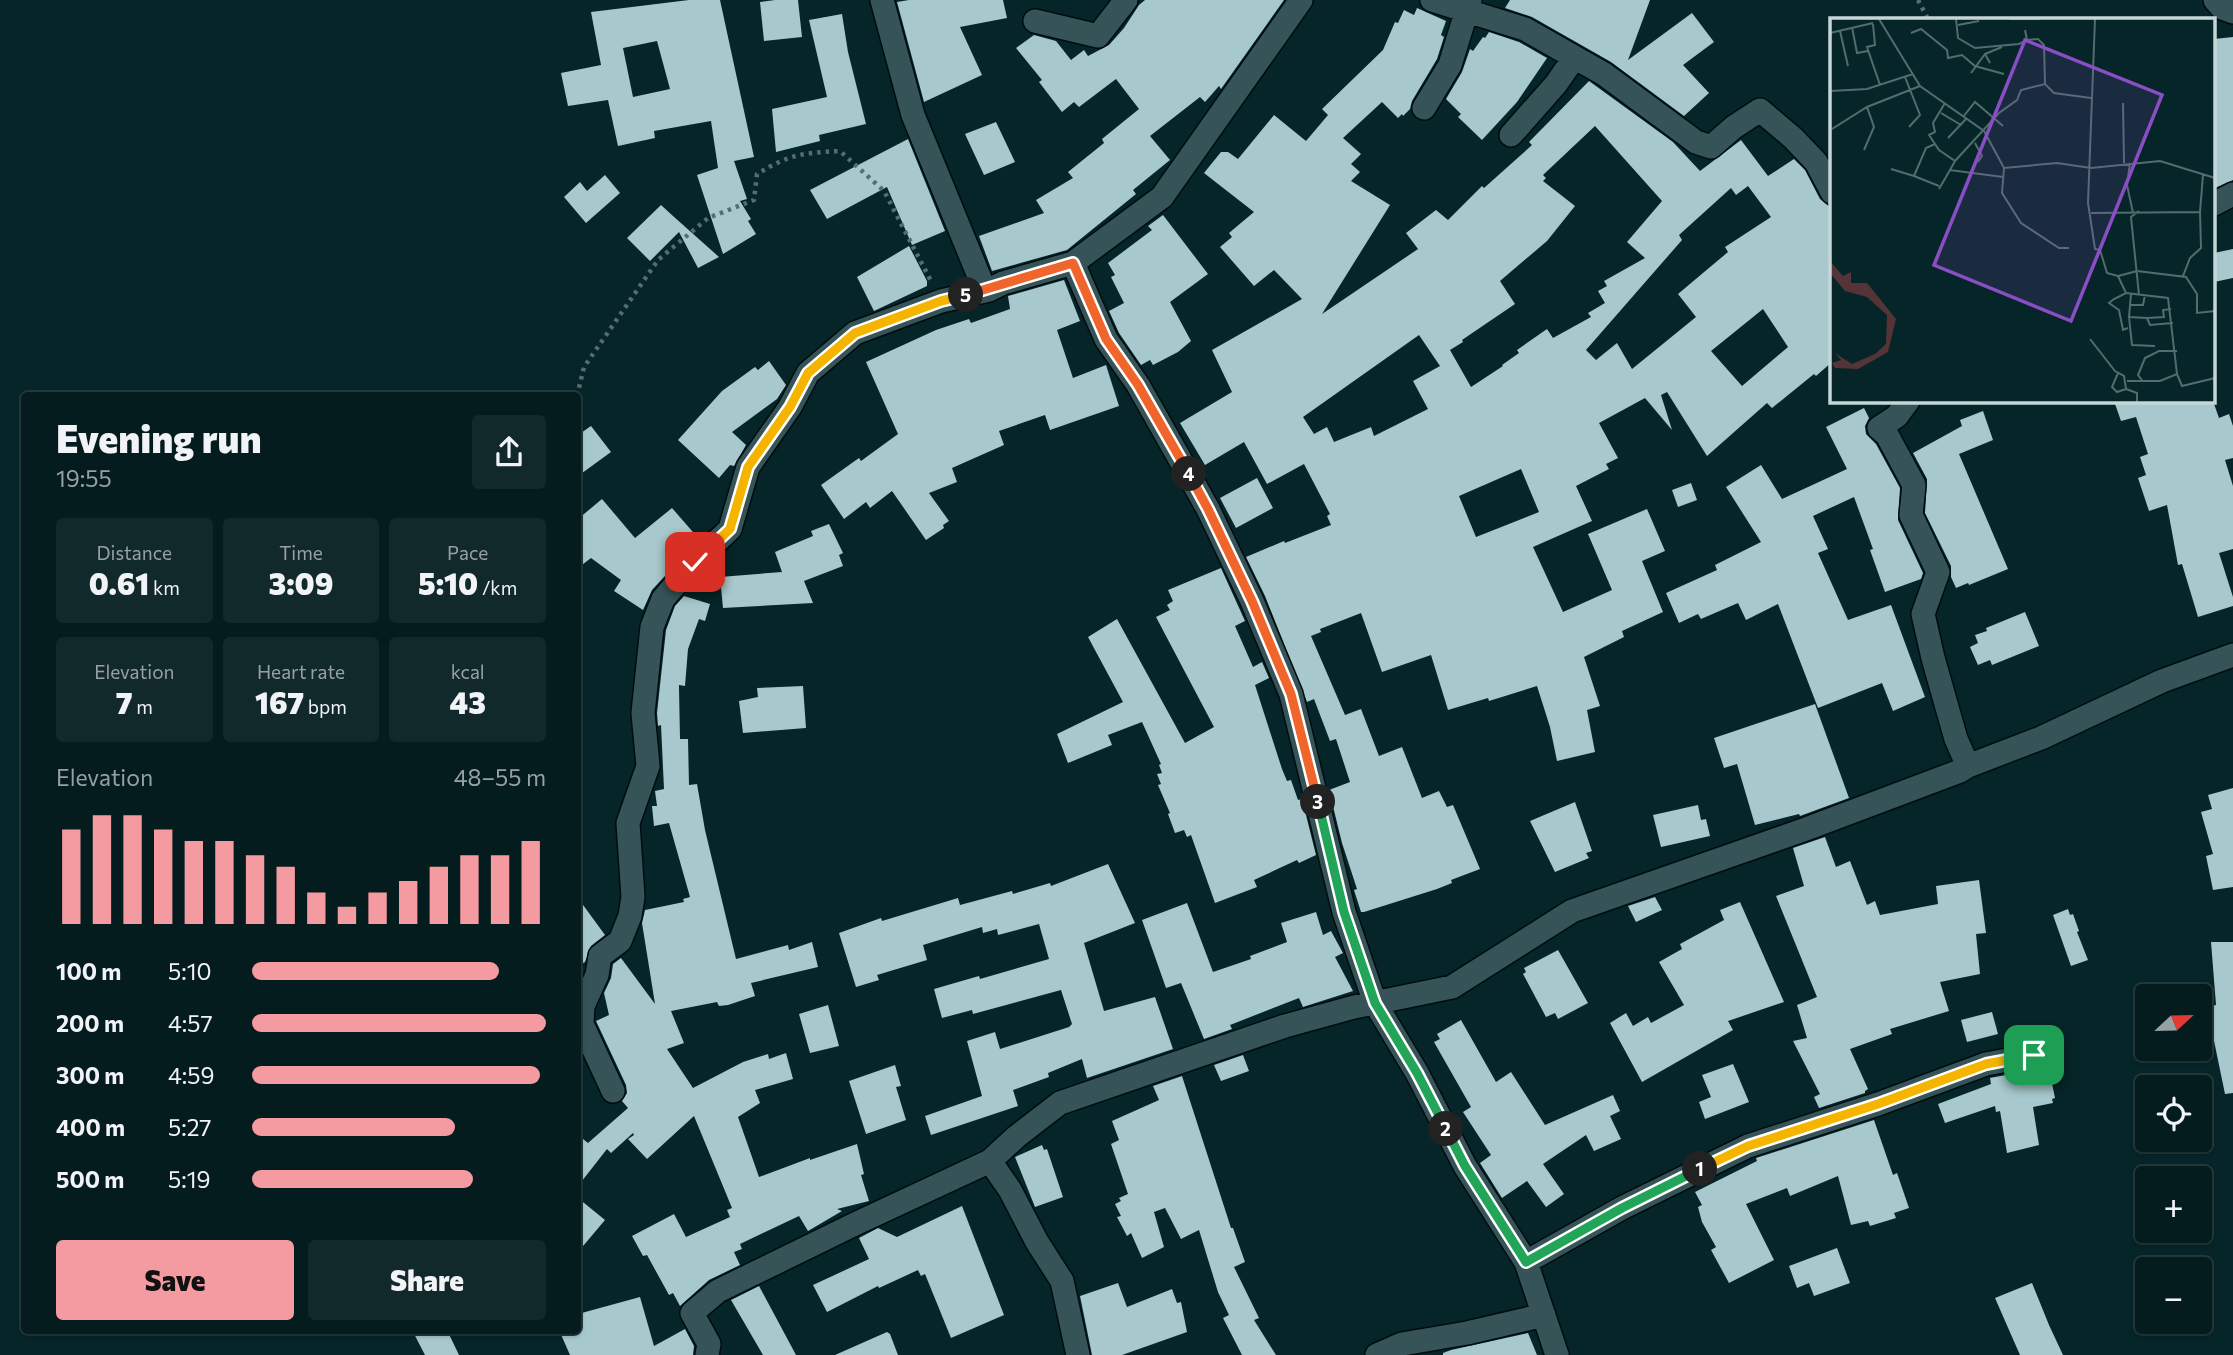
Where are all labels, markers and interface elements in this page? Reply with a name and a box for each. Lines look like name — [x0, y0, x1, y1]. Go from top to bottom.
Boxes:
inset map — [1830, 18, 2216, 402]
pin: 5 — [948, 278, 984, 312]
text: 5 — [960, 283, 971, 306]
text: Evening run — [56, 414, 262, 461]
button: share — [472, 415, 546, 489]
pin: 4 — [1172, 456, 1206, 491]
text: 4 — [1183, 462, 1194, 485]
text: 19:55 — [56, 464, 112, 492]
pin — [665, 532, 725, 592]
text: Distance — [97, 541, 172, 564]
text: Time — [279, 541, 323, 564]
text: Pace — [447, 541, 488, 564]
icon: check — [676, 543, 714, 581]
text: 0.61 — [89, 564, 149, 601]
text: 3:09 — [269, 564, 333, 601]
text: 5:10 — [418, 564, 478, 601]
text: km — [149, 576, 180, 599]
text: /km — [478, 576, 517, 599]
text: Elevation — [94, 660, 174, 683]
text: Heart rate — [257, 660, 345, 683]
text: kcal — [451, 660, 485, 683]
text: 7 — [116, 683, 133, 720]
text: 167 — [255, 683, 304, 720]
text: 43 — [449, 683, 486, 720]
text: m — [133, 695, 153, 718]
text: bpm — [304, 695, 347, 718]
text: Elevation — [56, 763, 153, 791]
text: 48–55 m — [454, 763, 546, 791]
pin: 3 — [1300, 784, 1336, 820]
text: 3 — [1312, 790, 1323, 813]
text: 100 m — [56, 957, 121, 985]
text: 5:10 — [168, 957, 211, 985]
north arrow — [2135, 984, 2212, 1060]
map controls — [2135, 984, 2212, 1334]
text: 200 m — [56, 1009, 124, 1037]
text: 4:57 — [168, 1009, 213, 1037]
pin — [2004, 1025, 2064, 1085]
icon: arrive — [2015, 1036, 2053, 1074]
text: 300 m — [56, 1061, 124, 1089]
text: 4:59 — [168, 1061, 214, 1089]
button: locate — [2135, 1075, 2212, 1152]
pin: 2 — [1428, 1112, 1464, 1146]
text: 400 m — [56, 1113, 125, 1141]
text: 5:27 — [168, 1113, 211, 1141]
text: 2 — [1440, 1117, 1451, 1140]
pin: 1 — [1682, 1152, 1718, 1186]
text: 1 — [1695, 1157, 1704, 1180]
text: 500 m — [56, 1165, 124, 1193]
text: 5:19 — [168, 1165, 210, 1193]
button: + — [2135, 1166, 2212, 1243]
button: Save — [56, 1240, 294, 1320]
button: Share — [308, 1240, 546, 1320]
button: − — [2135, 1257, 2212, 1334]

